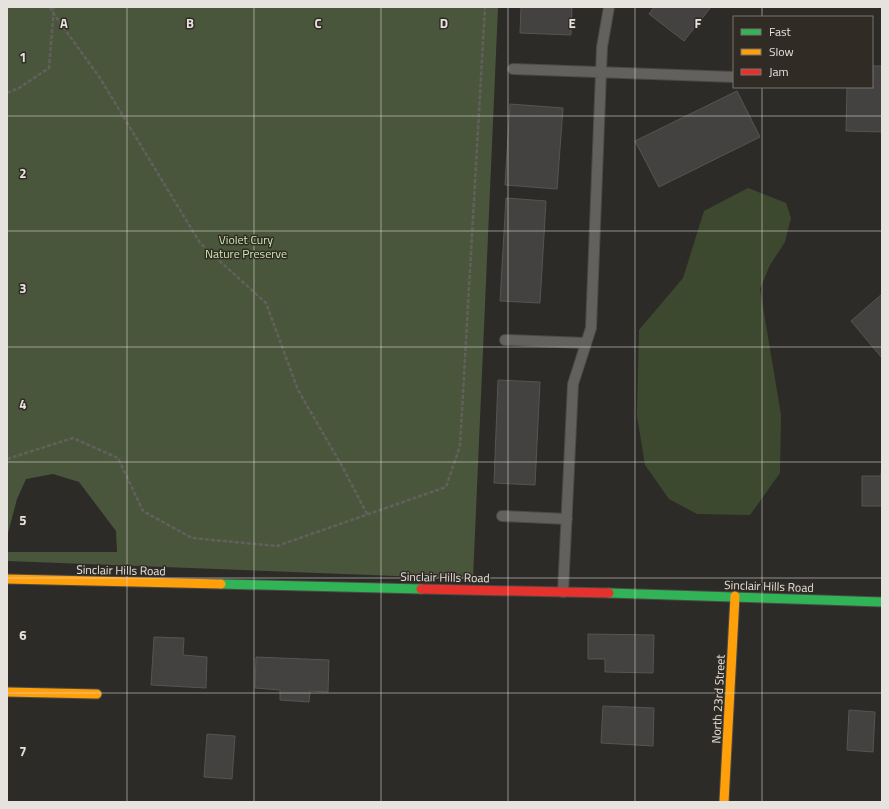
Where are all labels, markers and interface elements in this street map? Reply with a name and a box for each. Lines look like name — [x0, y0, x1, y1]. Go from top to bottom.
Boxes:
text: A — [60, 13, 68, 33]
text: B — [186, 13, 194, 33]
text: C — [314, 13, 322, 33]
text: D — [440, 13, 448, 33]
text: E — [568, 13, 576, 33]
text: F — [695, 13, 702, 33]
legend — [733, 16, 873, 88]
text: Fast — [769, 22, 792, 41]
text: Slow — [769, 42, 794, 61]
text: 1 — [19, 47, 27, 67]
text: Jam — [769, 62, 789, 81]
text: 2 — [19, 163, 27, 183]
park label: Violet Cury Nature Preserve — [205, 230, 287, 263]
text: 3 — [19, 278, 27, 298]
text: 4 — [19, 394, 27, 414]
text: 5 — [19, 510, 27, 530]
street label: Sinclair Hills Road — [76, 560, 166, 580]
street label: Sinclair Hills Road — [400, 567, 490, 587]
street label: Sinclair Hills Road — [724, 575, 814, 597]
text: 6 — [19, 625, 27, 645]
street label: North 23rd Street — [706, 653, 730, 744]
text: 7 — [19, 741, 27, 761]

